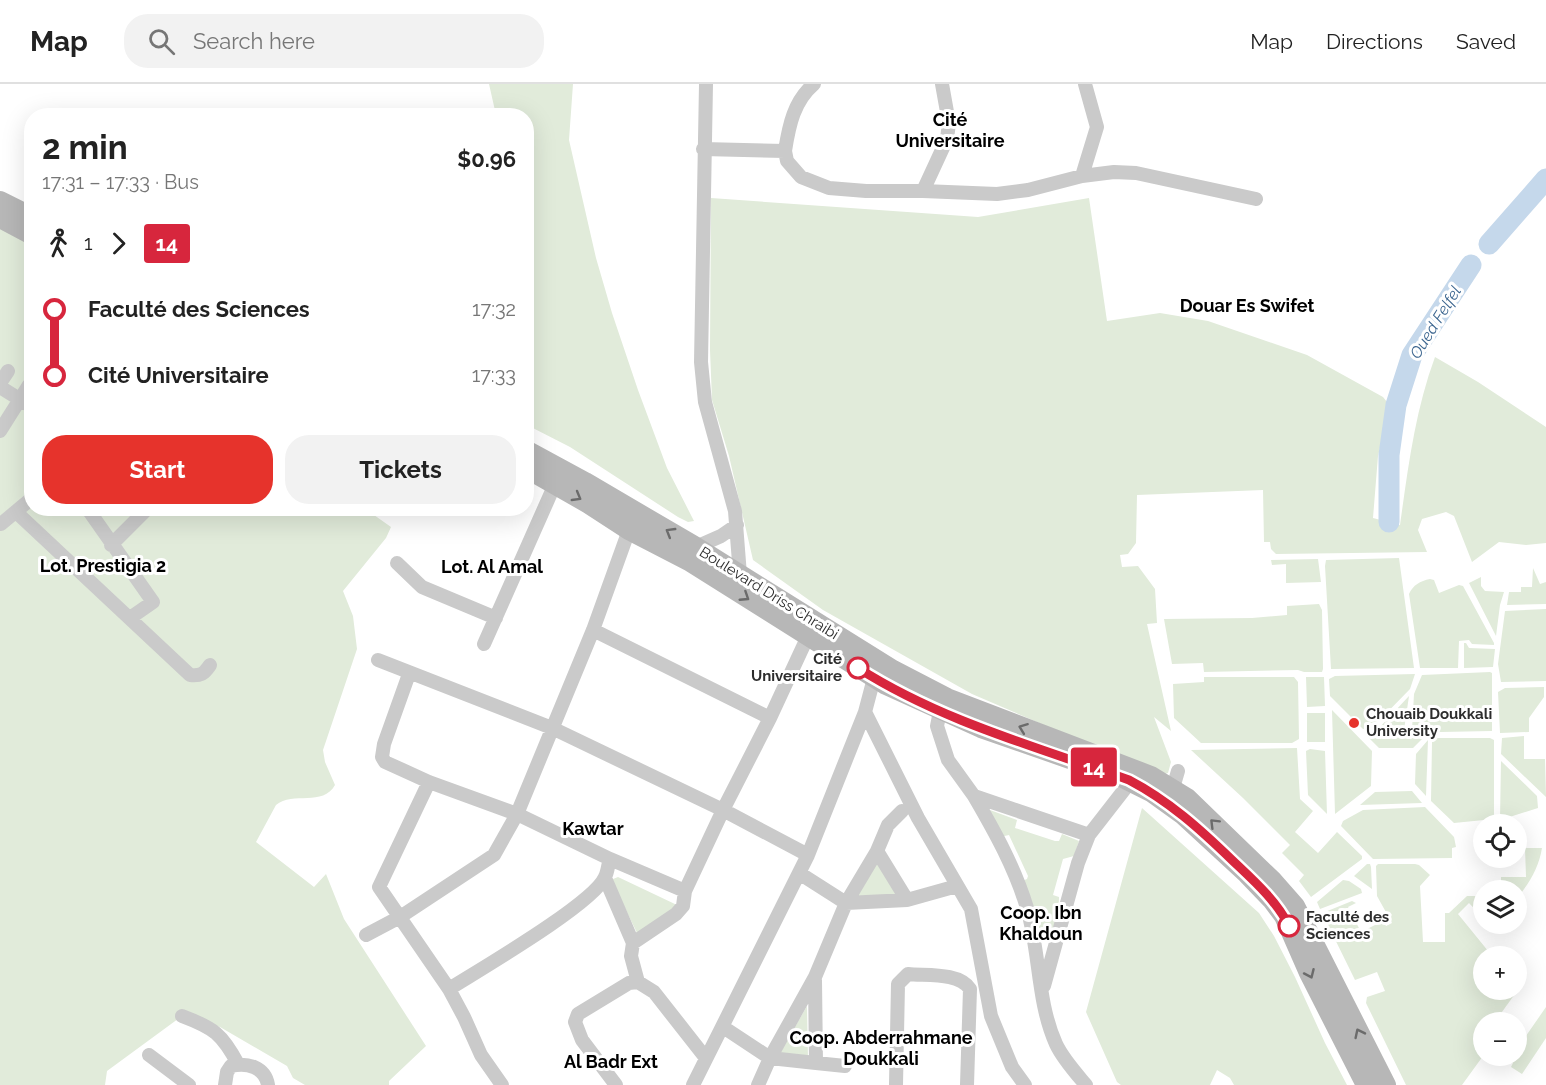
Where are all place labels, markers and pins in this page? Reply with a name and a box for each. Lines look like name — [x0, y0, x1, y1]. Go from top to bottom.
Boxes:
place label: Cité Universitaire — [751, 650, 842, 685]
marker: Cité Universitaire — [847, 657, 869, 679]
place label: Chouaib Doukkali University — [1366, 705, 1492, 740]
marker: Chouaib Doukkali University — [1347, 716, 1361, 730]
place label: Faculté des Sciences — [1306, 908, 1389, 943]
marker: Faculté des Sciences — [1278, 915, 1300, 937]

